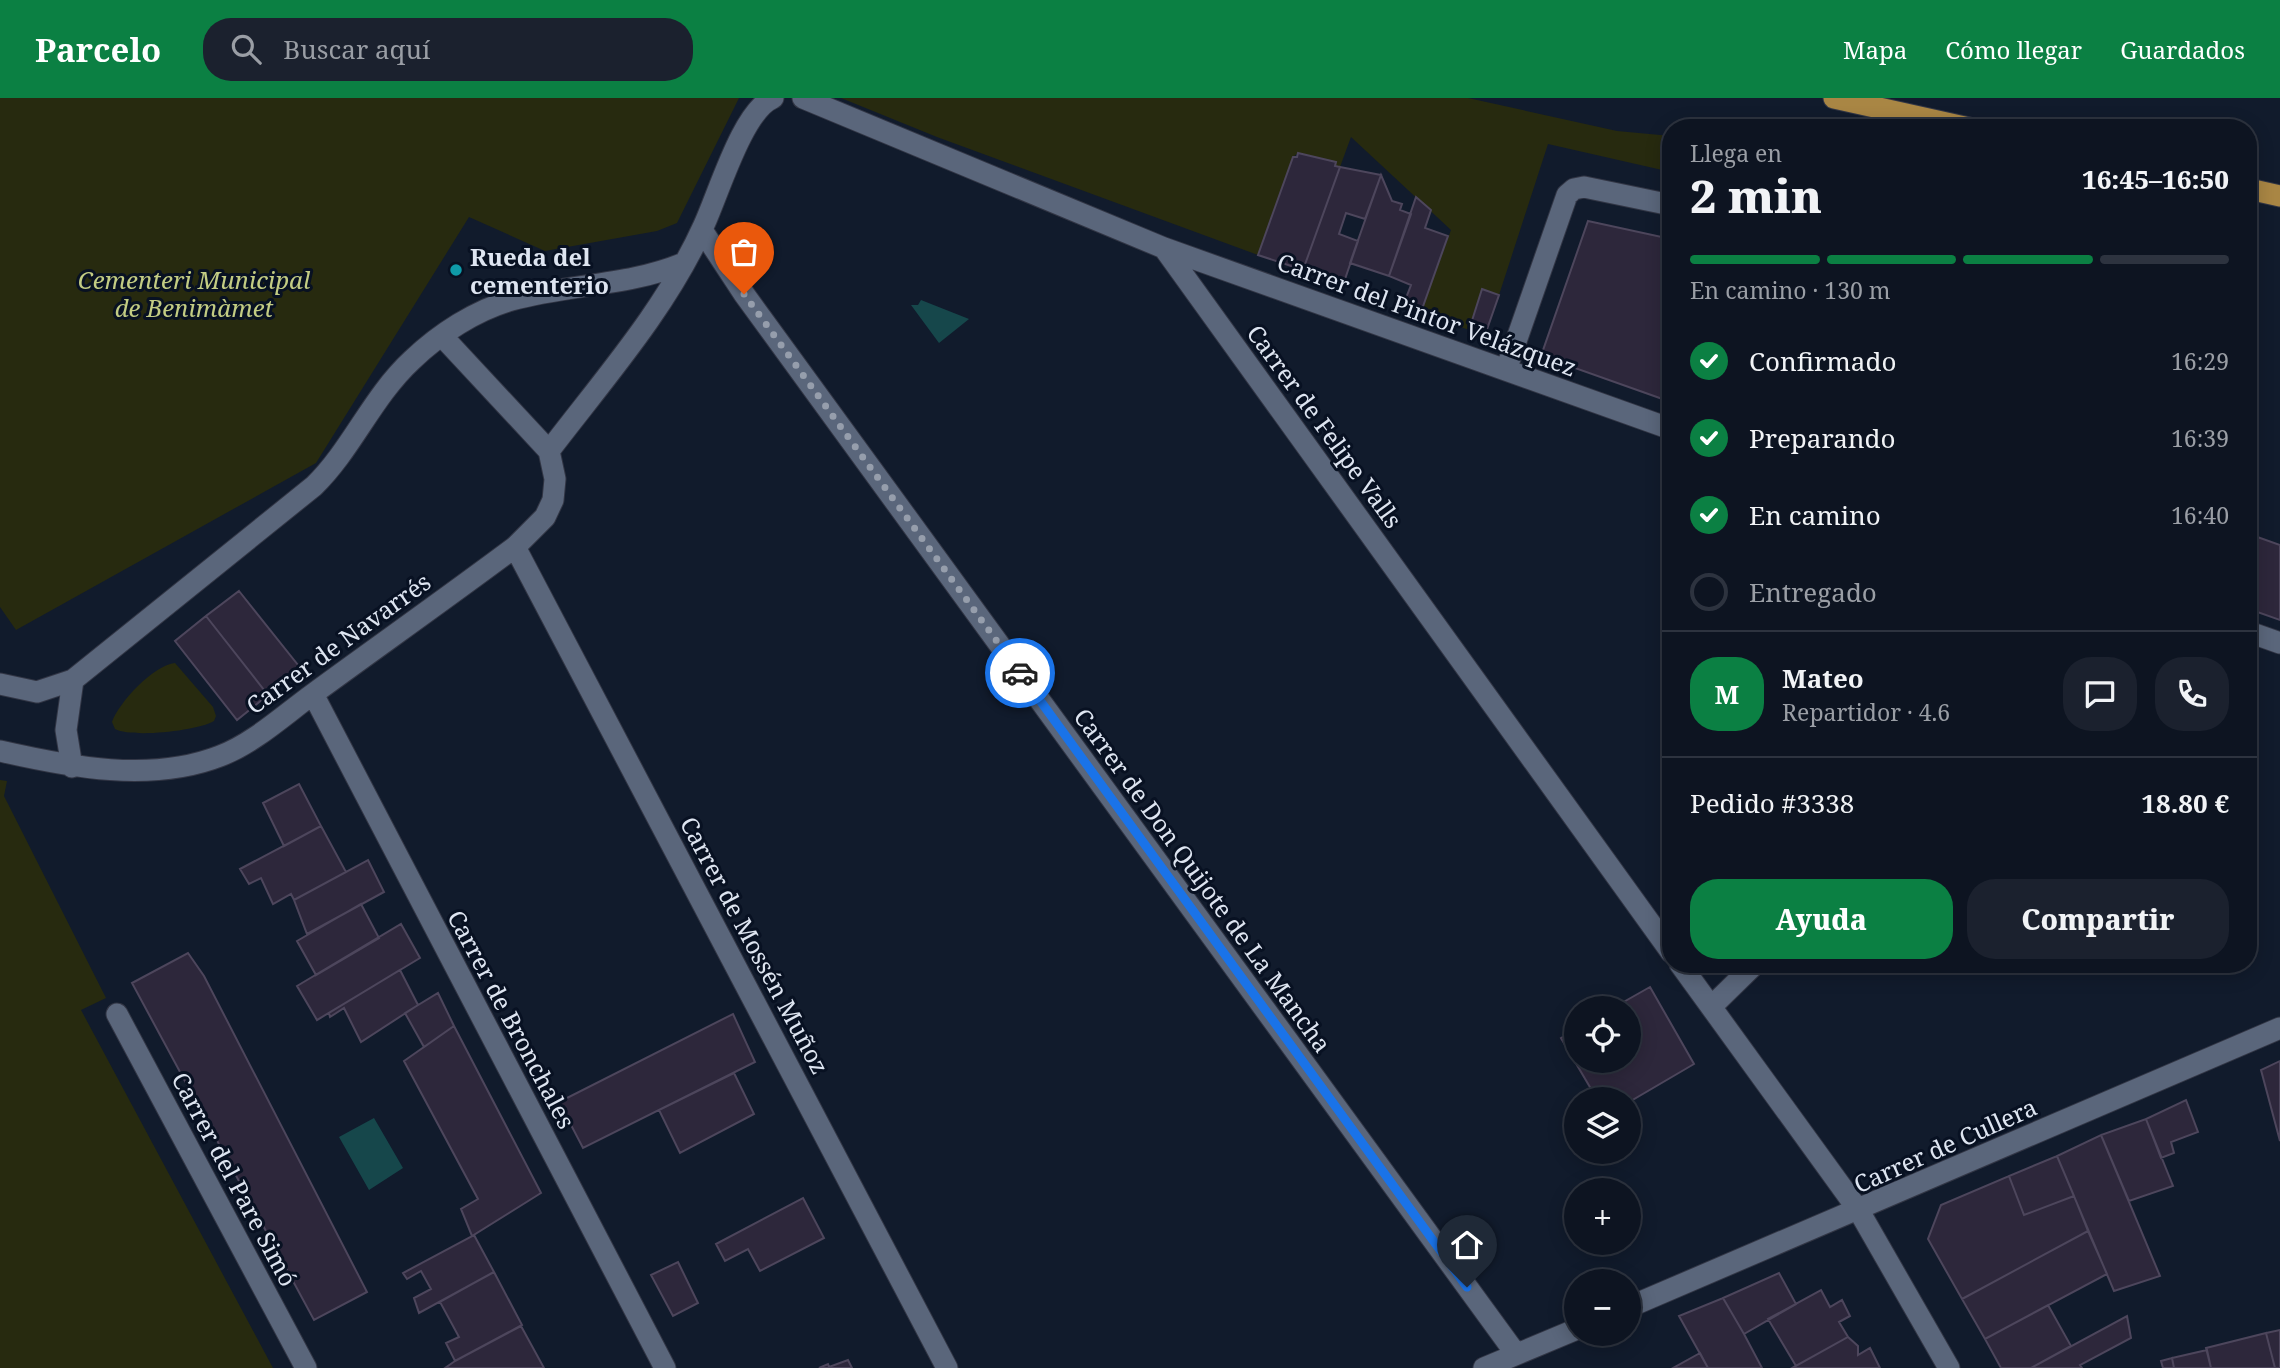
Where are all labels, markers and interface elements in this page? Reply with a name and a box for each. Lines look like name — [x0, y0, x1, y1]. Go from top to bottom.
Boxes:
search box — [203, 18, 693, 81]
text: Parcelo — [35, 27, 161, 72]
icon: search — [227, 30, 265, 68]
text: Buscar aquí — [283, 31, 430, 67]
text: Mapa — [1843, 33, 1907, 66]
text: Cómo llegar — [1945, 33, 2082, 66]
text: Guardados — [2120, 33, 2245, 66]
text: Llega en — [1690, 137, 1782, 169]
text: 16:45–16:50 — [2082, 161, 2229, 197]
text: 2 min — [1690, 164, 1822, 226]
pin — [714, 222, 774, 294]
icon: bag — [725, 233, 763, 271]
place label: Rueda del cementerio — [470, 240, 609, 301]
street label: Carrer del Pintor Velázquez — [1273, 244, 1581, 384]
marker: Rueda del cementerio — [448, 262, 464, 278]
park label: Cementeri Municipal de Benimàmet — [78, 263, 311, 324]
text: En camino · 130 m — [1690, 274, 1891, 306]
street label: Carrer de Felipe Valls — [1240, 318, 1410, 534]
icon: check — [1690, 342, 1728, 380]
text: Confirmado — [1749, 343, 1896, 379]
text: 16:29 — [2171, 345, 2229, 377]
icon: check — [1690, 419, 1728, 457]
text: Preparando — [1749, 420, 1896, 456]
text: 16:39 — [2171, 422, 2229, 454]
icon: check — [1690, 496, 1728, 534]
text: En camino — [1749, 497, 1881, 533]
text: 16:40 — [2171, 499, 2229, 531]
street label: Carrer de Navarrés — [239, 565, 437, 721]
text: Entregado — [1749, 574, 1877, 610]
courier — [985, 638, 1055, 708]
icon: car — [1001, 654, 1039, 692]
button: chat — [2063, 657, 2137, 731]
button: phone — [2155, 657, 2229, 731]
text: Mateo — [1782, 660, 1864, 696]
text: M — [1715, 676, 1739, 712]
text: Repartidor · 4.6 — [1782, 696, 1950, 728]
street label: Carrer de Don Quijote de La Mancha — [1067, 701, 1339, 1059]
text: Pedido #3338 — [1690, 785, 1854, 821]
text: 18.80 € — [2141, 785, 2229, 821]
street label: Carrer de Mossén Muñoz — [673, 811, 837, 1079]
button: Ayuda — [1690, 879, 1953, 959]
button: Compartir — [1967, 879, 2229, 959]
street label: Carrer de Bronchales — [440, 904, 584, 1134]
map controls — [1564, 996, 1641, 1346]
button: locate — [1564, 996, 1641, 1073]
street label: Carrer del Pare Simó — [165, 1066, 305, 1292]
button: layers — [1564, 1087, 1641, 1164]
street label: Carrer de Cullera — [1848, 1090, 2042, 1200]
button: + — [1564, 1178, 1641, 1255]
pin — [1437, 1215, 1497, 1287]
icon: home — [1448, 1226, 1486, 1264]
button: − — [1564, 1269, 1641, 1346]

